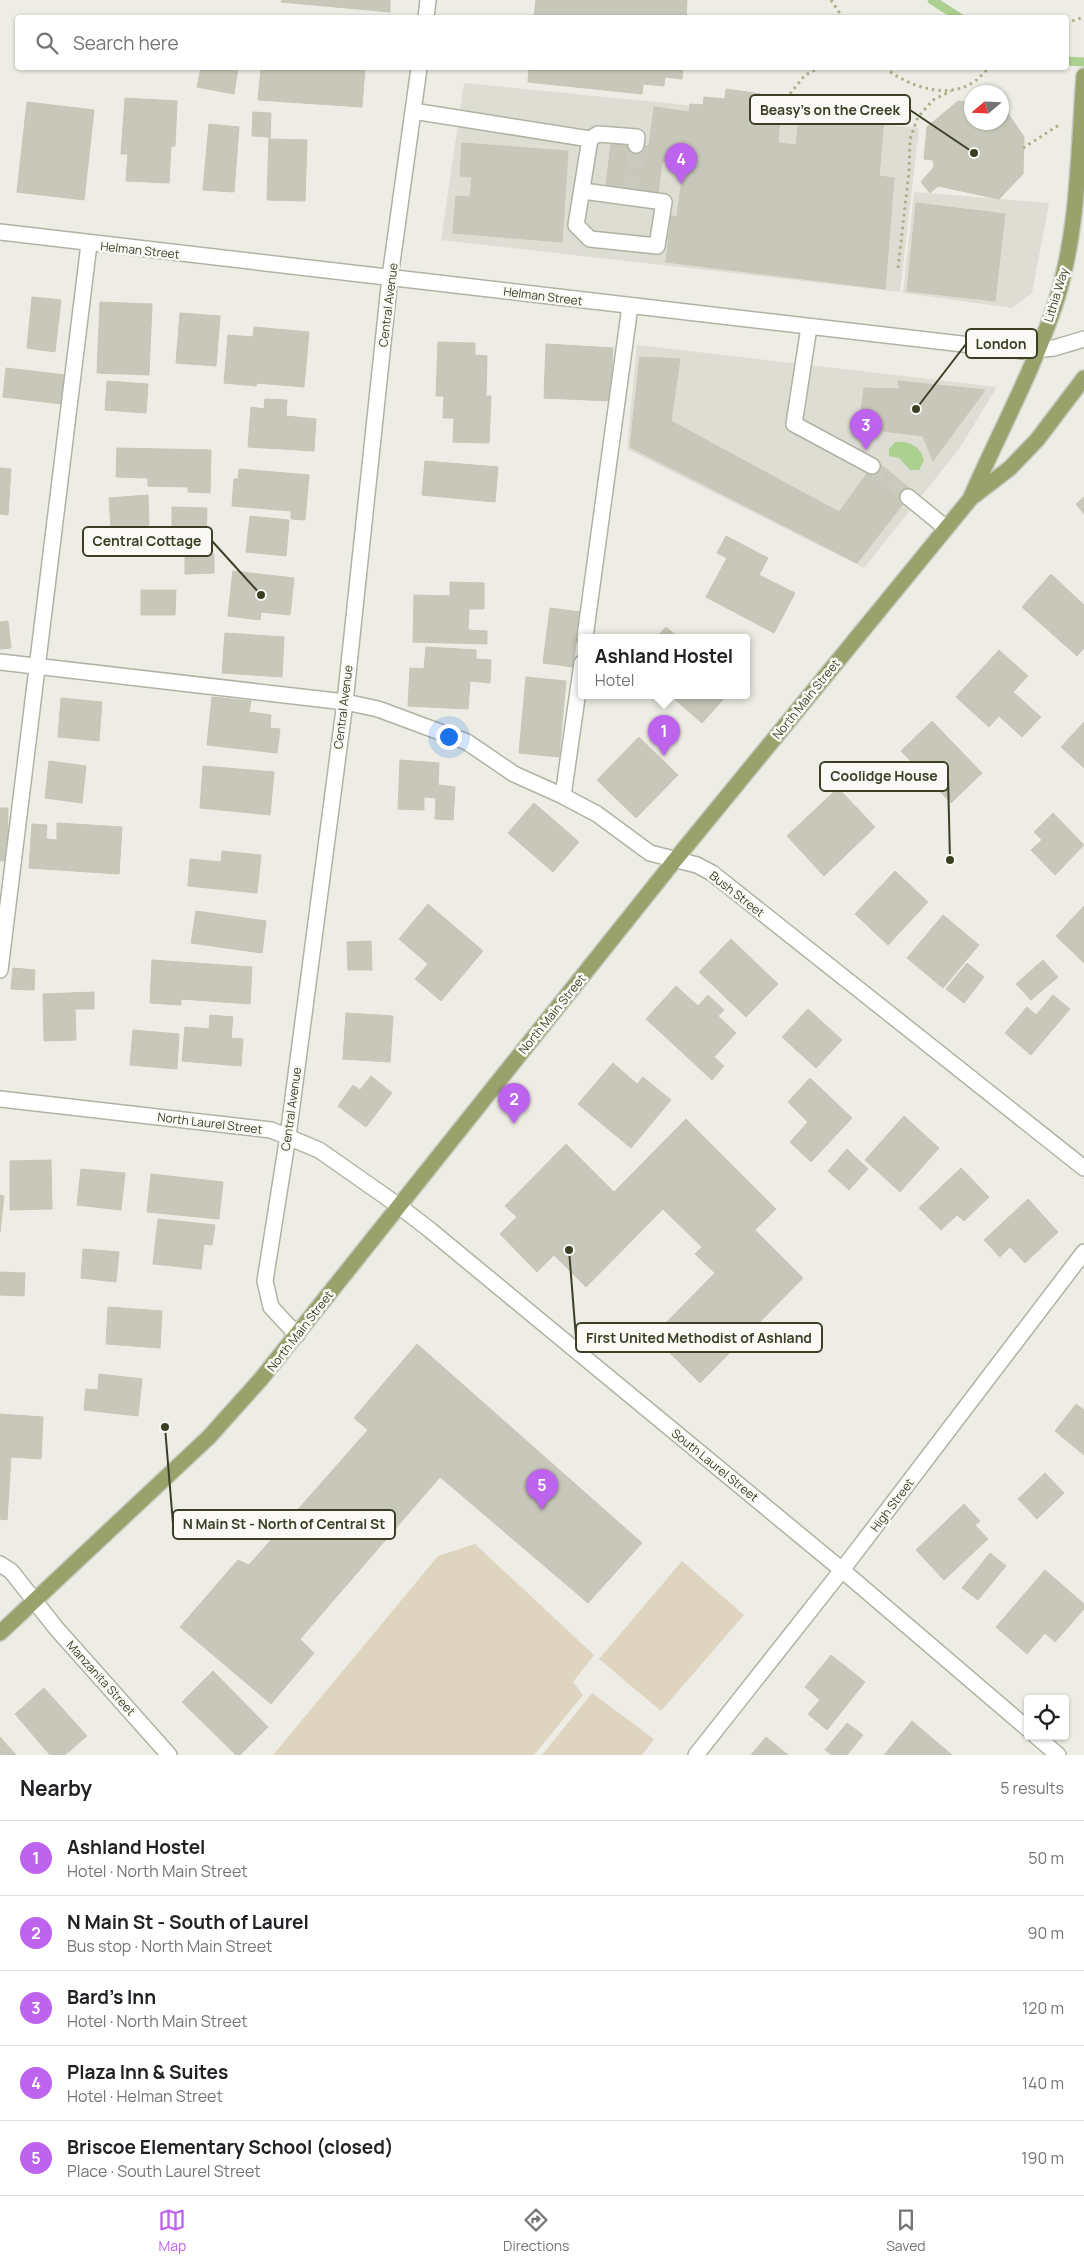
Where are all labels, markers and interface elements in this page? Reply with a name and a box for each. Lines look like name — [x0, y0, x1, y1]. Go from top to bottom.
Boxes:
search box — [15, 15, 1069, 70]
icon: search — [33, 29, 61, 57]
text: Search here — [73, 30, 179, 56]
north arrow — [964, 85, 1009, 130]
callout: Beasy's on the Creek — [750, 95, 910, 124]
text: Beasy's on the Creek — [760, 100, 900, 119]
pin: 4 — [665, 143, 697, 184]
street label: Helman Street — [100, 237, 181, 263]
street label: Central Avenue — [374, 262, 402, 348]
street label: Lithia Way — [1040, 265, 1073, 324]
street label: Helman Street — [502, 283, 584, 309]
callout: London — [966, 329, 1037, 358]
text: London — [976, 334, 1026, 353]
pin: 3 — [850, 409, 882, 450]
callout: Central Cottage — [83, 527, 212, 556]
text: Central Cottage — [93, 531, 201, 550]
popup — [578, 634, 750, 699]
text: Ashland Hostel — [595, 643, 733, 669]
street label: North Main Street — [768, 655, 844, 743]
street label: Central Avenue — [329, 664, 357, 750]
text: Hotel — [595, 669, 634, 691]
pin: 1 — [648, 715, 680, 756]
your location — [436, 724, 462, 750]
callout: Coolidge House — [820, 762, 948, 791]
text: Coolidge House — [830, 766, 938, 785]
street label: Bush Street — [706, 867, 768, 921]
street label: North Main Street — [514, 970, 590, 1058]
street label: Central Avenue — [277, 1066, 305, 1152]
pin: 2 — [498, 1083, 530, 1124]
street label: North Laurel Street — [157, 1108, 264, 1138]
street label: North Main Street — [263, 1287, 337, 1375]
callout: First United Methodist of Ashland — [576, 1323, 822, 1352]
text: First United Methodist of Ashland — [586, 1328, 812, 1347]
street label: South Laurel Street — [668, 1425, 762, 1506]
pin: 5 — [526, 1469, 558, 1510]
street label: High Street — [866, 1475, 918, 1535]
callout: N Main St - North of Central St — [173, 1510, 395, 1539]
text: N Main St - North of Central St — [183, 1514, 385, 1533]
street label: Manzanita Street — [63, 1637, 139, 1719]
map controls — [1024, 1695, 1069, 1740]
button: locate — [1024, 1695, 1069, 1740]
text: Nearby — [20, 1774, 92, 1802]
text: 5 results — [1000, 1777, 1064, 1799]
text: Ashland Hostel — [67, 1834, 205, 1860]
text: 1 — [32, 1847, 40, 1869]
text: 50 m — [1028, 1847, 1064, 1869]
text: Hotel · North Main Street — [67, 1860, 248, 1882]
text: N Main St - South of Laurel — [67, 1909, 309, 1935]
text: 2 — [31, 1922, 41, 1944]
text: 90 m — [1028, 1922, 1064, 1944]
text: Bus stop · North Main Street — [67, 1935, 272, 1957]
text: Bard's Inn — [67, 1984, 156, 2010]
text: 3 — [31, 1997, 41, 2019]
text: 120 m — [1022, 1997, 1064, 2019]
text: Hotel · North Main Street — [67, 2010, 248, 2032]
text: Plaza Inn & Suites — [67, 2059, 228, 2085]
text: 4 — [31, 2072, 41, 2094]
text: 140 m — [1022, 2072, 1064, 2094]
text: Hotel · Helman Street — [67, 2085, 223, 2107]
text: Briscoe Elementary School (closed) — [67, 2134, 394, 2160]
text: 5 — [31, 2147, 41, 2169]
text: 190 m — [1021, 2147, 1064, 2169]
text: Place · South Laurel Street — [67, 2160, 261, 2182]
tab: Map — [158, 2206, 186, 2255]
tab: Directions — [503, 2206, 569, 2255]
tab: Saved — [886, 2206, 926, 2255]

